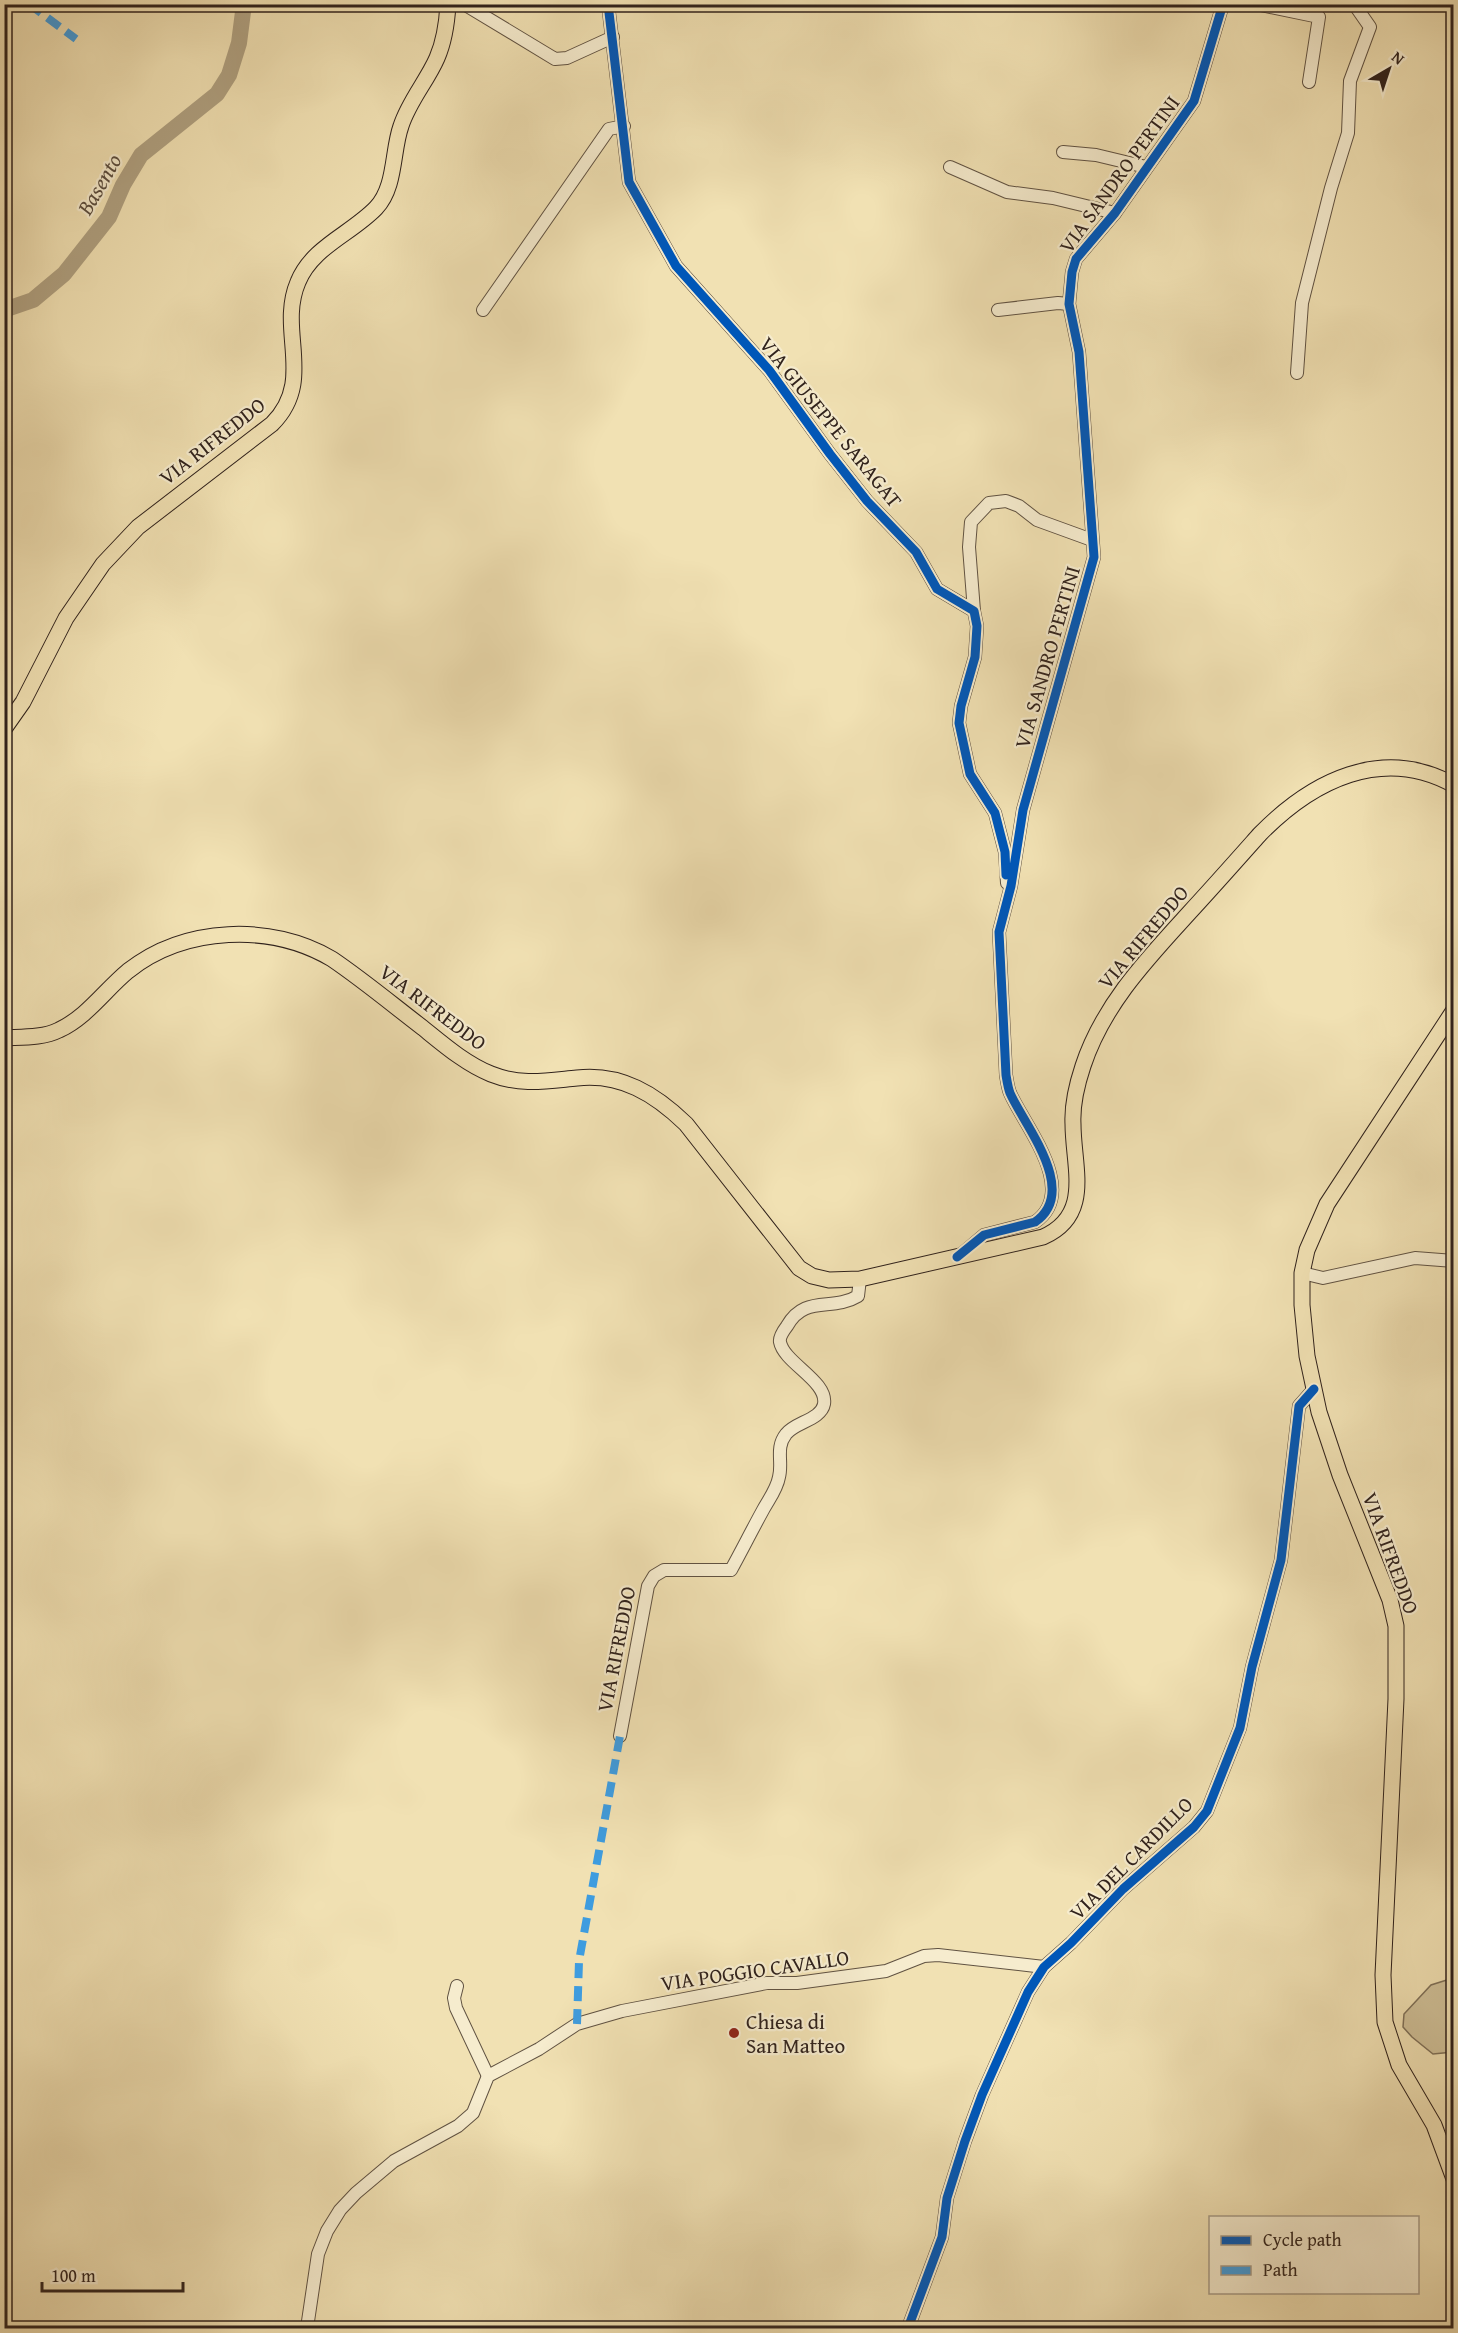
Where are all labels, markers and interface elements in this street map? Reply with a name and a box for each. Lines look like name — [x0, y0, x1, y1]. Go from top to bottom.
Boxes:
north arrow — [1359, 39, 1419, 99]
text: N — [1387, 45, 1410, 70]
street label: VIA SANDRO PERTINI — [1051, 89, 1187, 259]
water label: Basento — [68, 148, 129, 221]
street label: VIA GIUSEPPE SARAGAT — [752, 330, 910, 514]
street label: VIA RIFREDDO — [152, 390, 272, 492]
street label: VIA SANDRO PERTINI — [1006, 562, 1088, 752]
street label: VIA RIFREDDO — [1090, 878, 1196, 996]
street label: VIA RIFREDDO — [373, 956, 493, 1058]
street label: VIA RIFREDDO — [1355, 1488, 1427, 1618]
street label: VIA RIFREDDO — [589, 1584, 643, 1714]
street label: VIA DEL CARDILLO — [1062, 1789, 1200, 1927]
street label: VIA POGGIO CAVALLO — [659, 1941, 851, 1999]
place label: Chiesa di San Matteo — [746, 2006, 845, 2061]
marker: Chiesa di San Matteo — [727, 2026, 741, 2040]
legend — [1209, 2216, 1419, 2294]
text: Cycle path — [1263, 2226, 1342, 2253]
scale bar — [42, 2255, 183, 2293]
text: Path — [1263, 2256, 1298, 2283]
text: 100 m — [51, 2262, 96, 2289]

